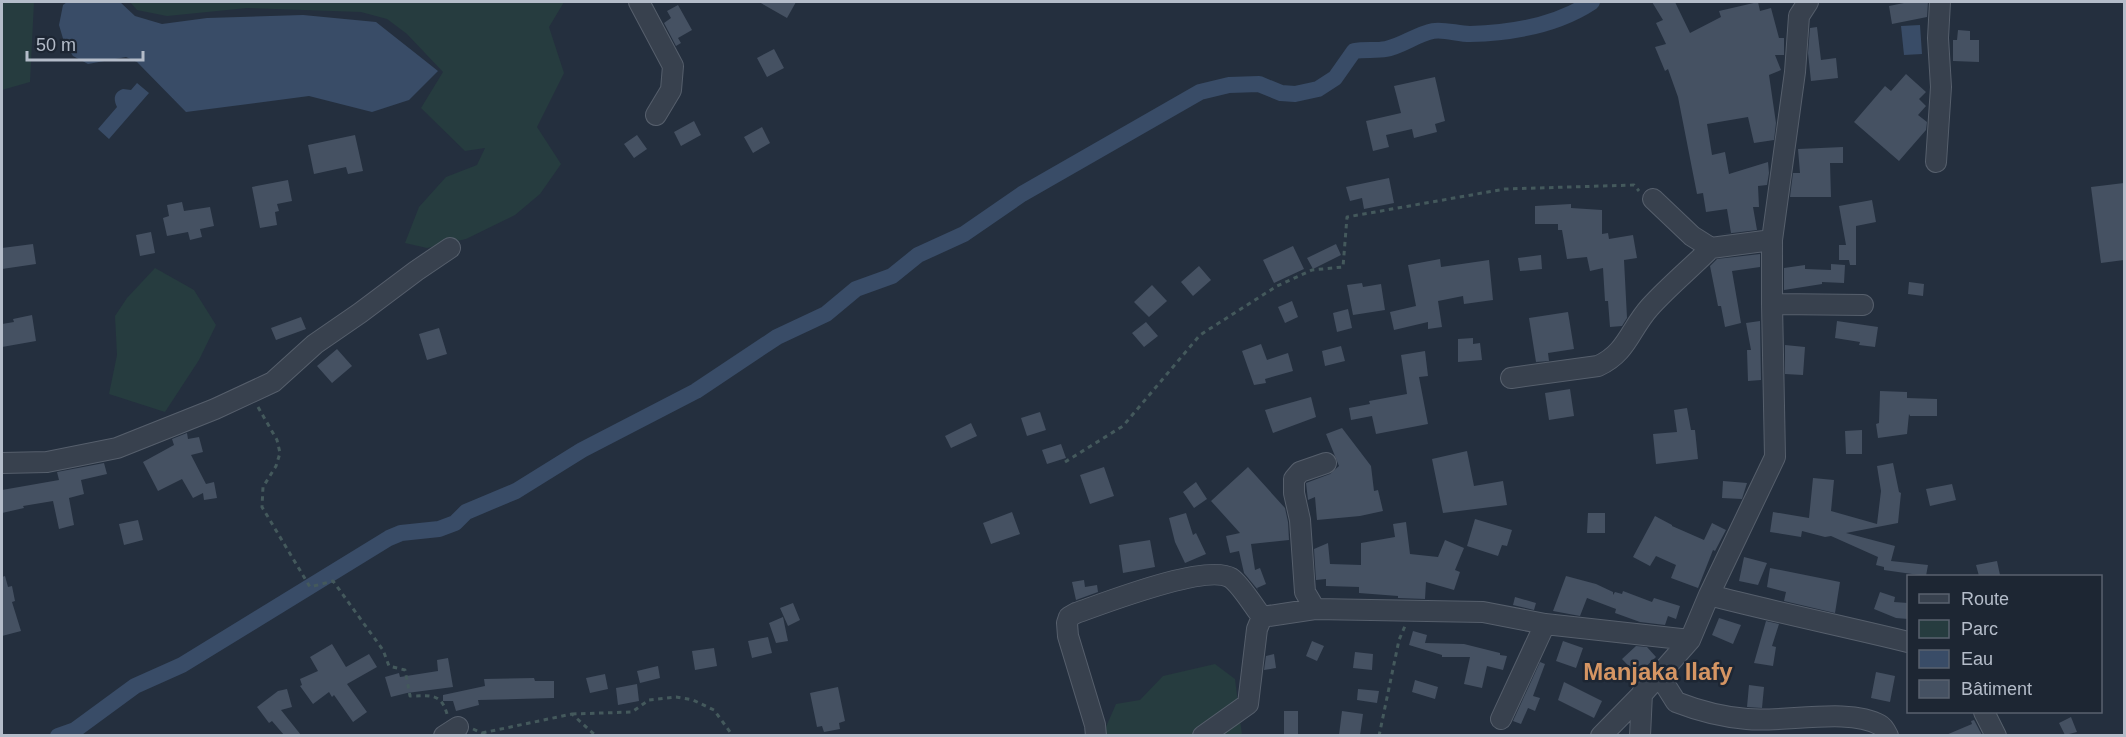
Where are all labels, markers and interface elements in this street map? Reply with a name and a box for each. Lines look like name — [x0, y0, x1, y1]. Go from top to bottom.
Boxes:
scale bar — [27, 24, 142, 62]
text: 50 m — [36, 35, 76, 55]
legend — [1907, 575, 2102, 713]
text: Route — [1961, 589, 2009, 609]
text: Parc — [1961, 619, 1998, 639]
text: Eau — [1961, 649, 1993, 669]
district label: Manjaka Ilafy — [1583, 658, 1733, 685]
text: Bâtiment — [1961, 679, 2032, 699]

